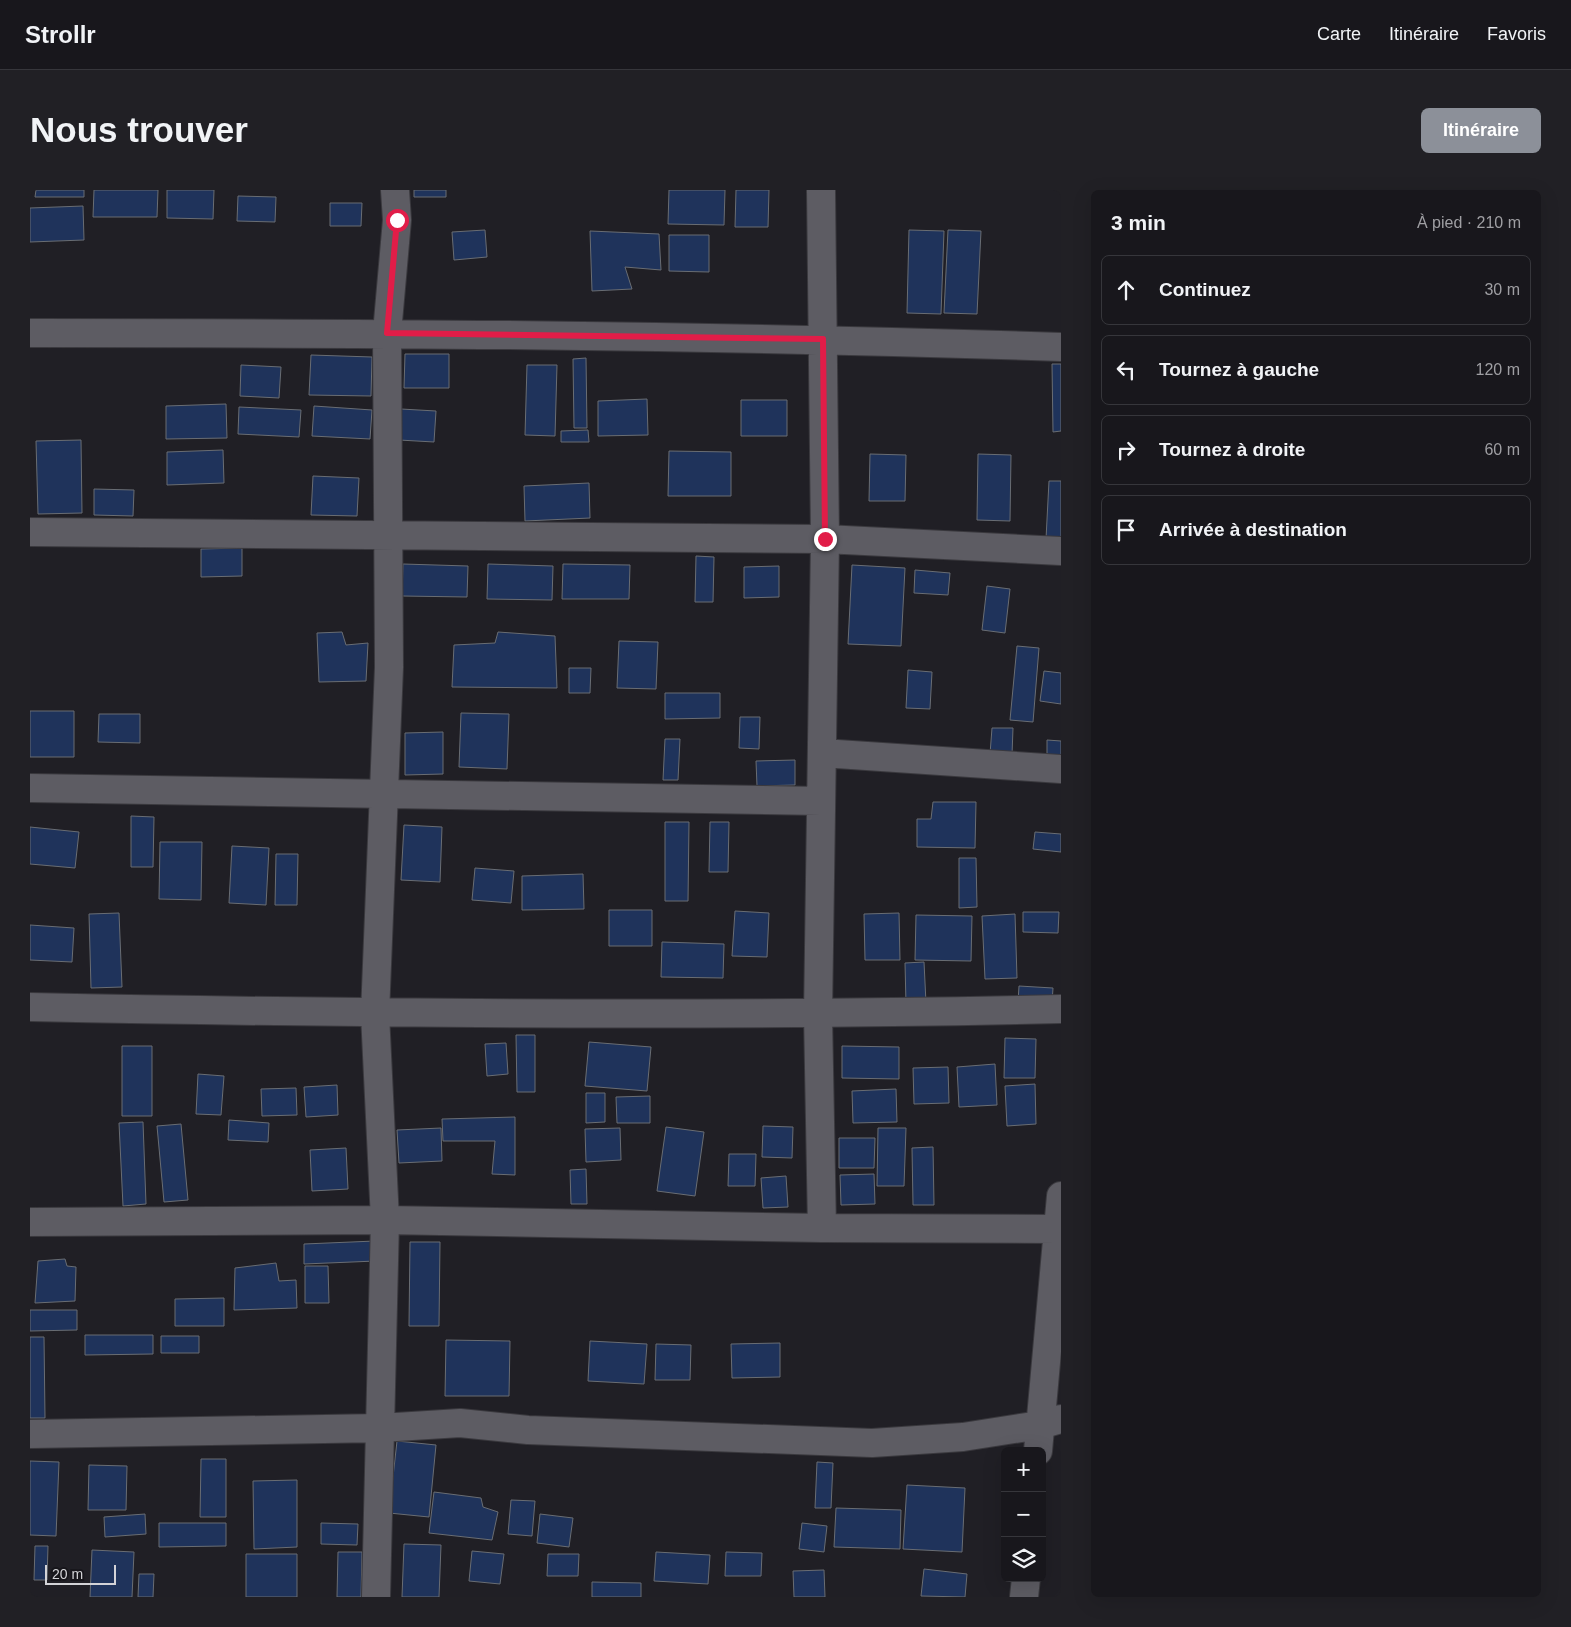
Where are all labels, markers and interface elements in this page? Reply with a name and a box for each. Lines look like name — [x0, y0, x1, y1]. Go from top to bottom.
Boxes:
text: Strollr — [25, 21, 96, 48]
text: Carte — [1317, 24, 1361, 44]
text: Itinéraire — [1389, 24, 1459, 44]
text: Favoris — [1487, 24, 1546, 44]
button: Itinéraire — [1421, 108, 1541, 153]
text: Nous trouver — [30, 110, 248, 149]
route start — [386, 209, 409, 232]
text: 3 min — [1111, 211, 1166, 234]
text: À pied · 210 m — [1417, 214, 1521, 231]
icon: ahead — [1112, 276, 1140, 304]
text: Continuez — [1159, 279, 1251, 300]
text: 30 m — [1484, 281, 1520, 298]
icon: left — [1112, 356, 1140, 384]
text: Tournez à gauche — [1159, 359, 1319, 380]
text: 120 m — [1476, 361, 1520, 378]
icon: right — [1112, 436, 1140, 464]
text: Tournez à droite — [1159, 439, 1305, 460]
text: 60 m — [1484, 441, 1520, 458]
icon: arrive — [1112, 516, 1140, 544]
text: Arrivée à destination — [1159, 519, 1347, 540]
route end — [814, 528, 837, 551]
map controls — [1001, 1447, 1046, 1582]
button: + — [1001, 1447, 1046, 1492]
button: − — [1001, 1492, 1046, 1537]
button: layers — [1001, 1537, 1046, 1582]
scale bar — [45, 1562, 116, 1585]
text: 20 m — [52, 1566, 83, 1582]

